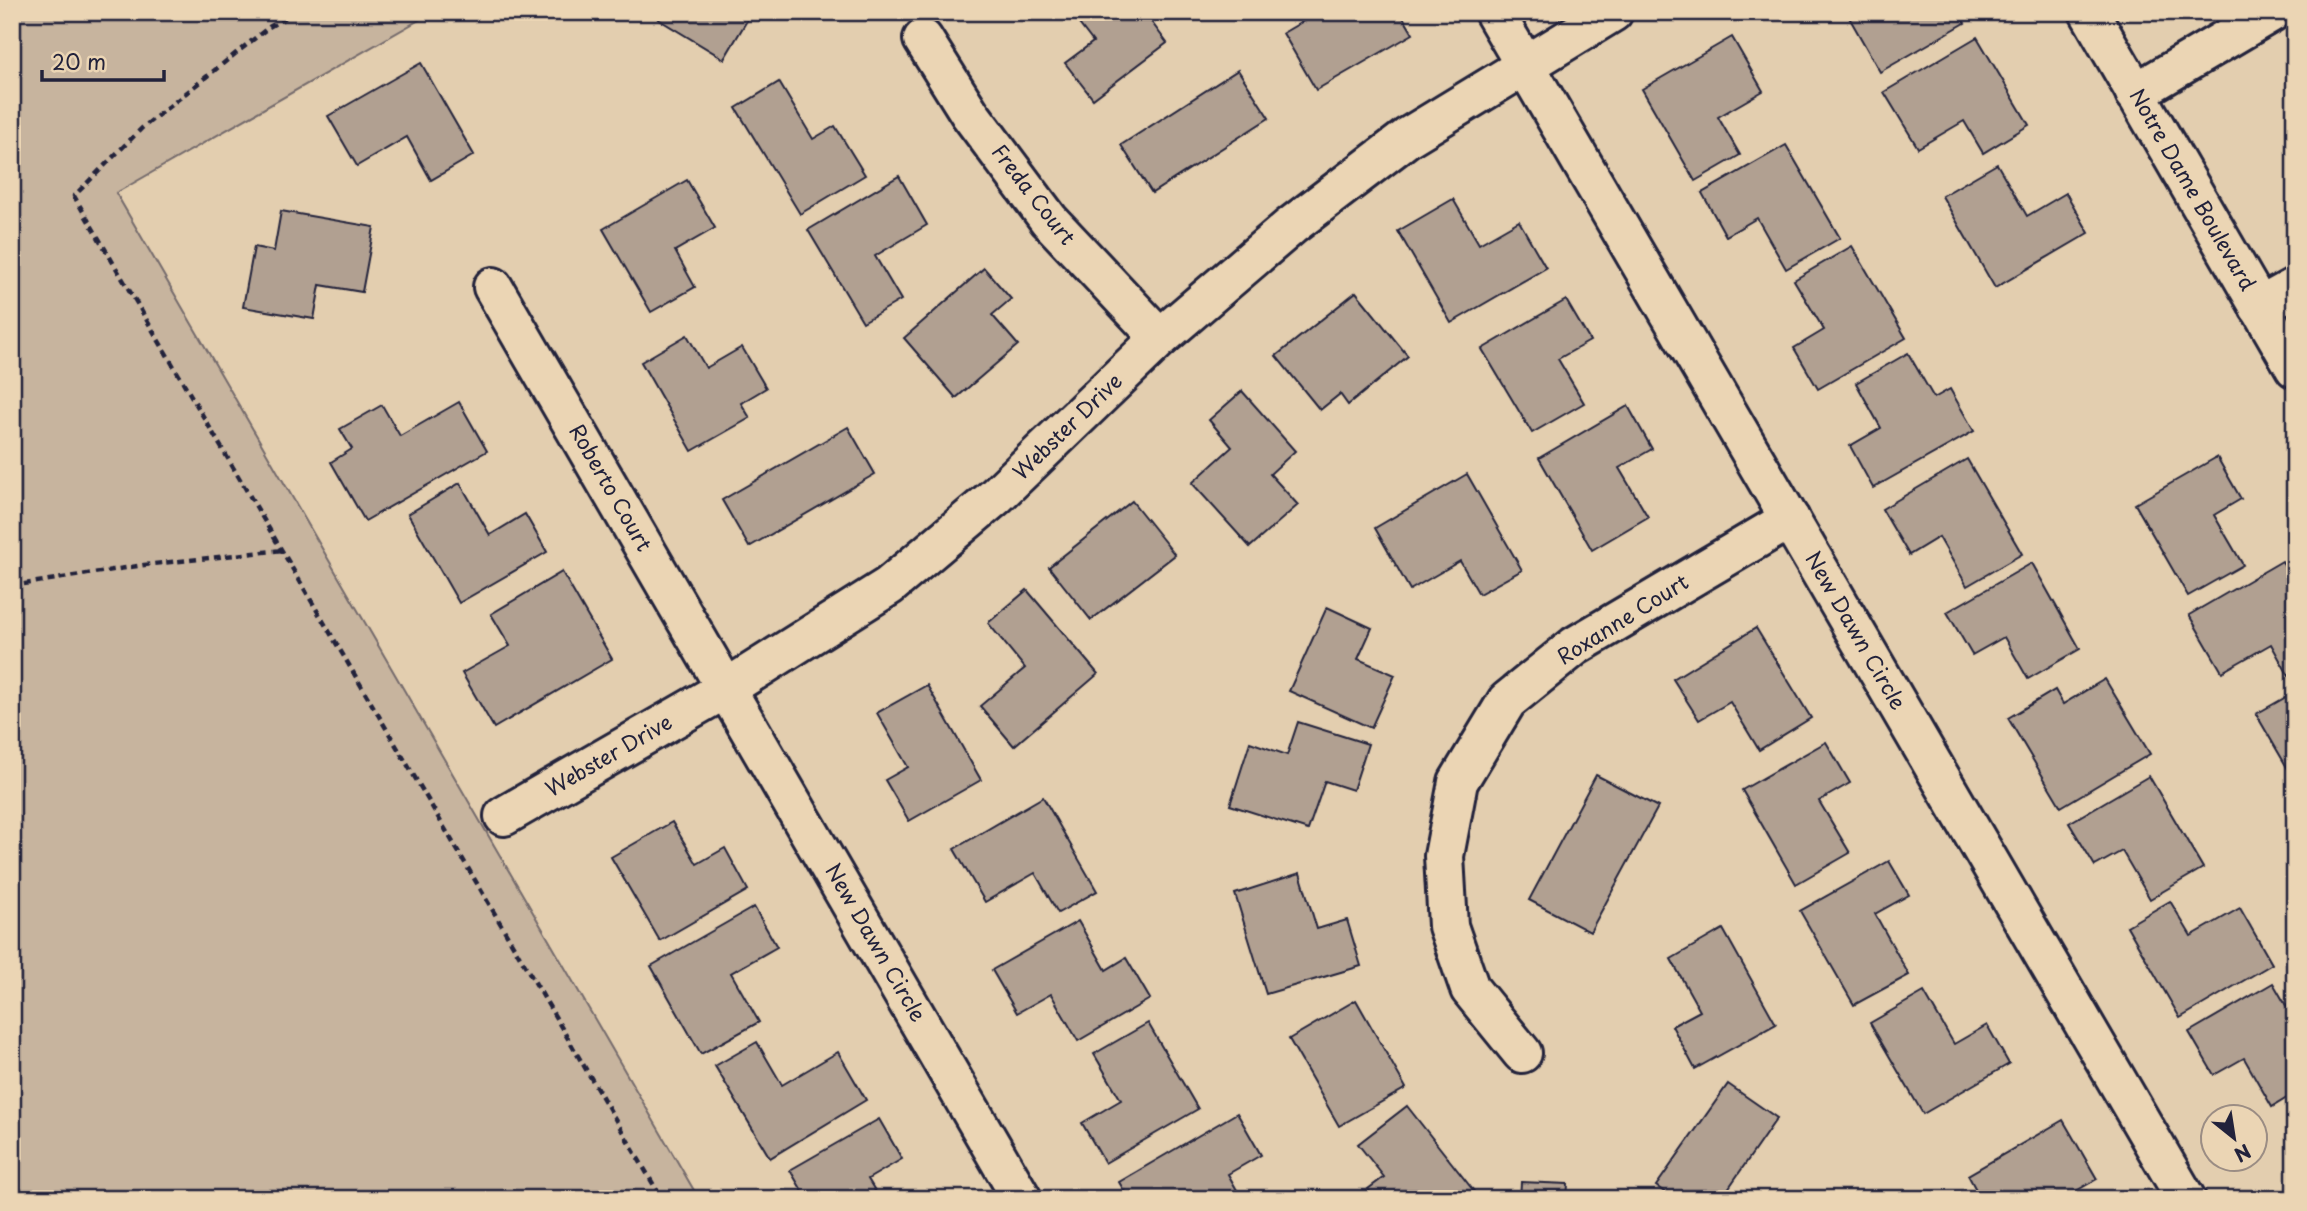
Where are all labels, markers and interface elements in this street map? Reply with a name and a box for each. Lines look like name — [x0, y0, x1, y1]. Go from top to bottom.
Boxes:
scale bar — [42, 38, 164, 82]
text: 20 m — [52, 45, 106, 77]
street label: Notre Dame Boulevard — [2123, 82, 2265, 296]
street label: Freda Court — [985, 136, 1084, 251]
street label: Webster Drive — [1005, 365, 1129, 486]
street label: Roberto Court — [562, 417, 661, 557]
street label: New Dawn Circle — [1798, 545, 1915, 715]
street label: Roxanne Court — [1550, 565, 1694, 672]
street label: Webster Drive — [539, 705, 677, 804]
street label: New Dawn Circle — [818, 857, 935, 1027]
north arrow — [2198, 1102, 2268, 1172]
text: N — [2229, 1138, 2257, 1169]

